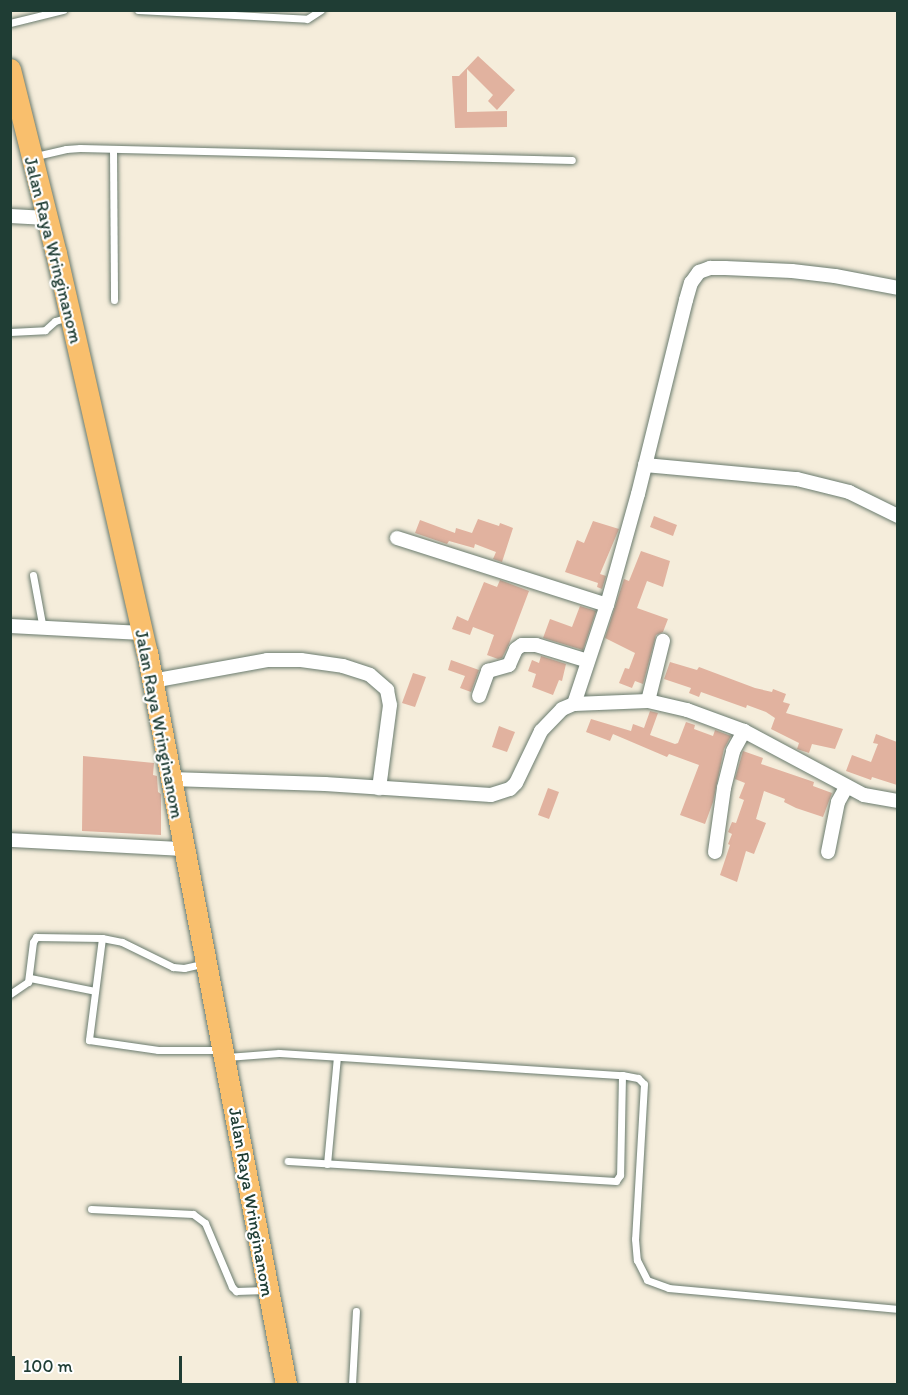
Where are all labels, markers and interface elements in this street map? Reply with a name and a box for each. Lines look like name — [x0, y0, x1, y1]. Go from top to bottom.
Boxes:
street label: Jalan Raya Wringinanom — [19, 155, 87, 345]
street label: Jalan Raya Wringinanom — [130, 628, 188, 820]
street label: Jalan Raya Wringinanom — [224, 1106, 278, 1298]
scale bar — [15, 1344, 184, 1382]
text: 100 m — [23, 1355, 73, 1377]

